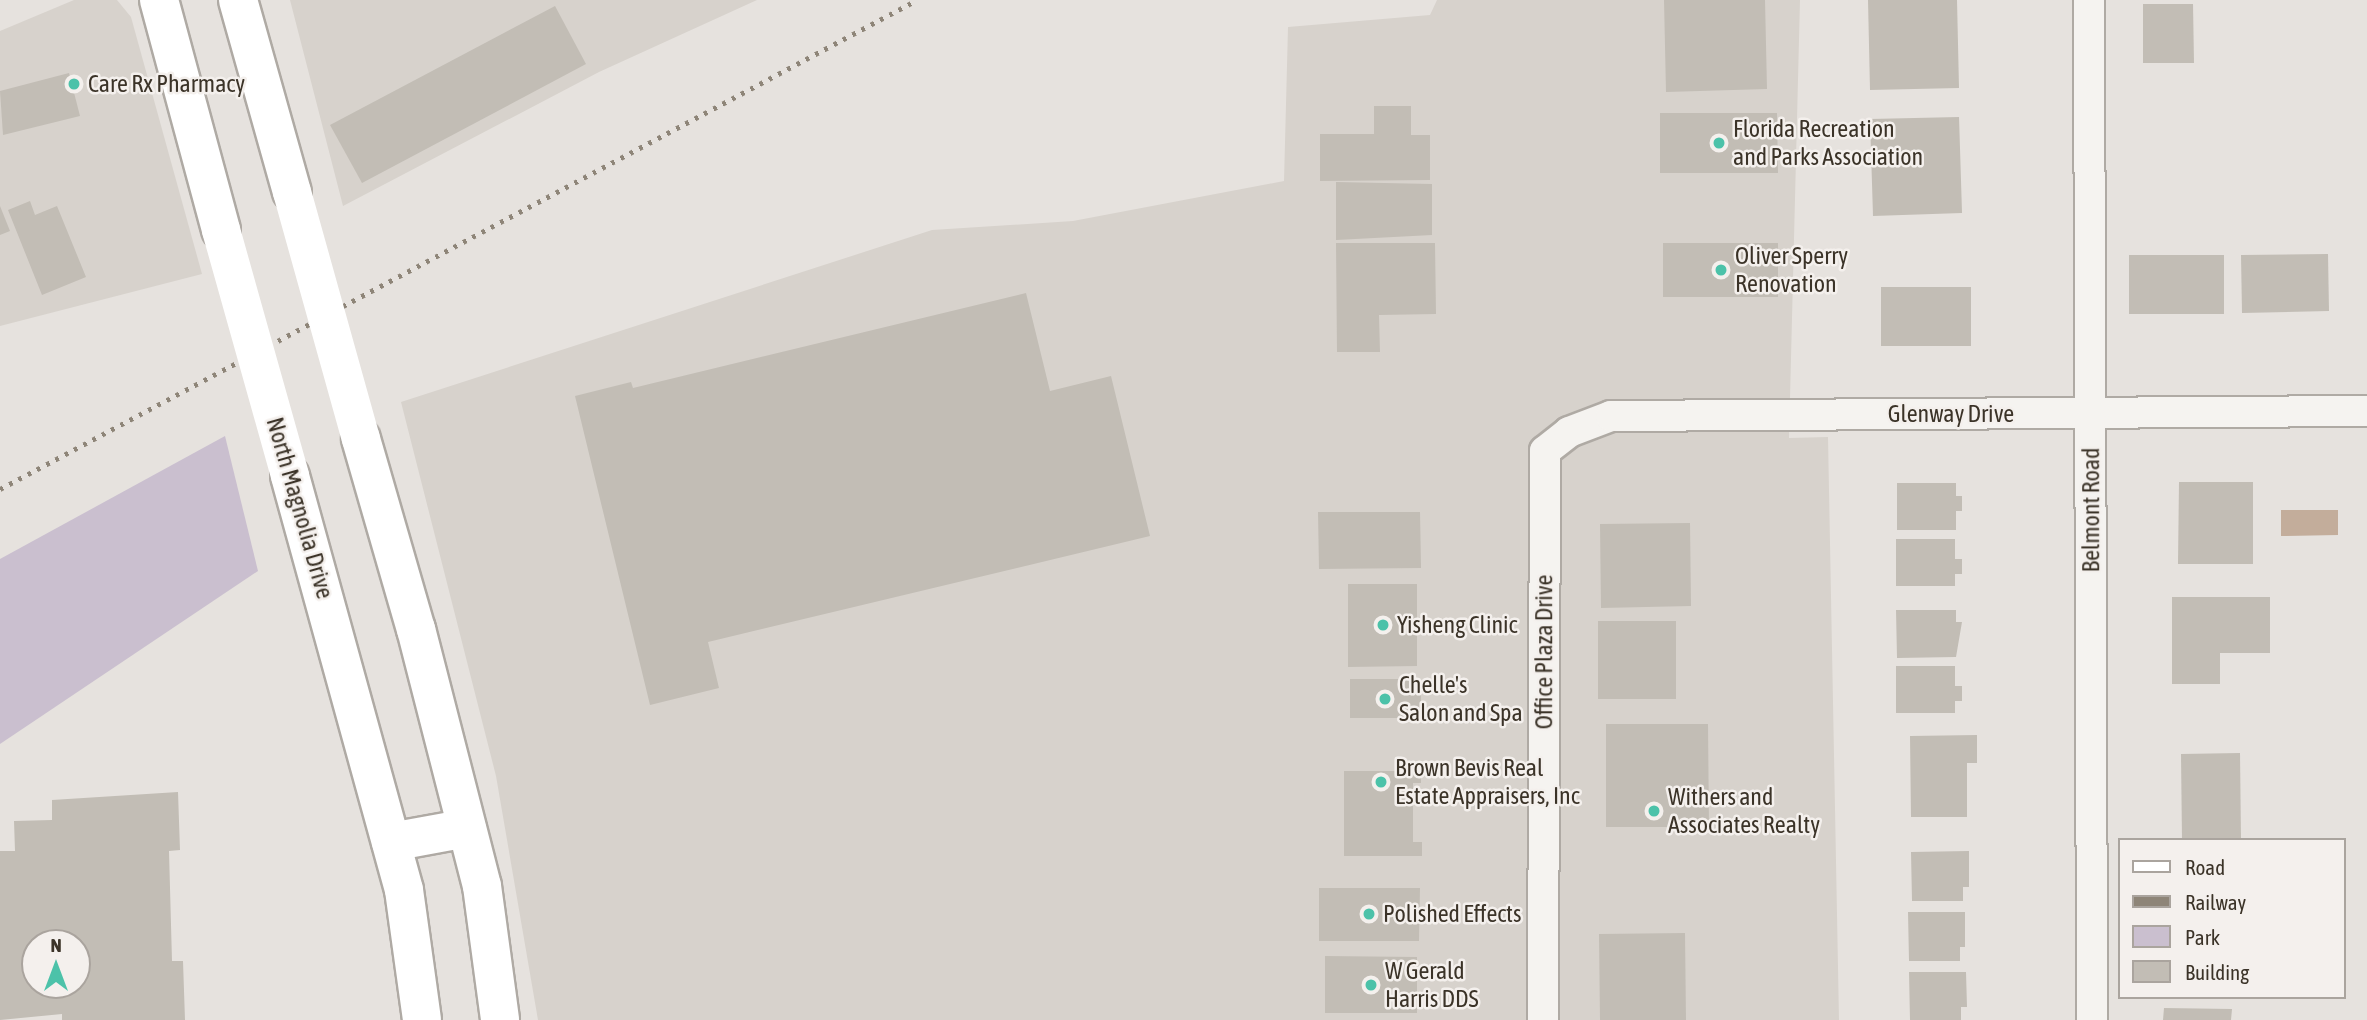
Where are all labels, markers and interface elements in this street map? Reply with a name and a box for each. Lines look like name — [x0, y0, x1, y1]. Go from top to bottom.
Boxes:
place label: Care Rx Pharmacy — [88, 70, 245, 98]
marker: Care Rx Pharmacy — [66, 76, 82, 92]
place label: Florida Recreation and Parks Association — [1733, 115, 1923, 171]
marker: Florida Recreation and Parks Association — [1711, 135, 1727, 151]
place label: Oliver Sperry Renovation — [1735, 242, 1848, 298]
marker: Oliver Sperry Renovation — [1713, 262, 1729, 278]
street label: Glenway Drive — [1888, 400, 2014, 428]
street label: North Magnolia Drive — [260, 414, 340, 602]
street label: Belmont Road — [2077, 448, 2105, 572]
street label: Office Plaza Drive — [1530, 575, 1558, 729]
place label: Yisheng Clinic — [1397, 611, 1517, 639]
marker: Yisheng Clinic — [1375, 617, 1391, 633]
place label: Chelle's Salon and Spa — [1399, 671, 1523, 727]
marker: Chelle's Salon and Spa — [1377, 691, 1393, 707]
place label: Brown Bevis Real Estate Appraisers, Inc — [1395, 754, 1580, 810]
marker: Brown Bevis Real Estate Appraisers, Inc — [1373, 774, 1389, 790]
place label: Withers and Associates Realty — [1668, 783, 1820, 839]
marker: Withers and Associates Realty — [1646, 803, 1662, 819]
legend — [2118, 838, 2346, 999]
text: Road — [2185, 855, 2225, 879]
text: Railway — [2185, 890, 2246, 914]
place label: Polished Effects — [1383, 900, 1522, 928]
marker: Polished Effects — [1361, 906, 1377, 922]
text: Park — [2185, 925, 2220, 949]
north arrow — [21, 929, 91, 999]
text: N — [50, 934, 62, 956]
place label: W Gerald Harris DDS — [1385, 957, 1479, 1013]
text: Building — [2185, 960, 2249, 984]
marker: W Gerald Harris DDS — [1363, 977, 1379, 993]

